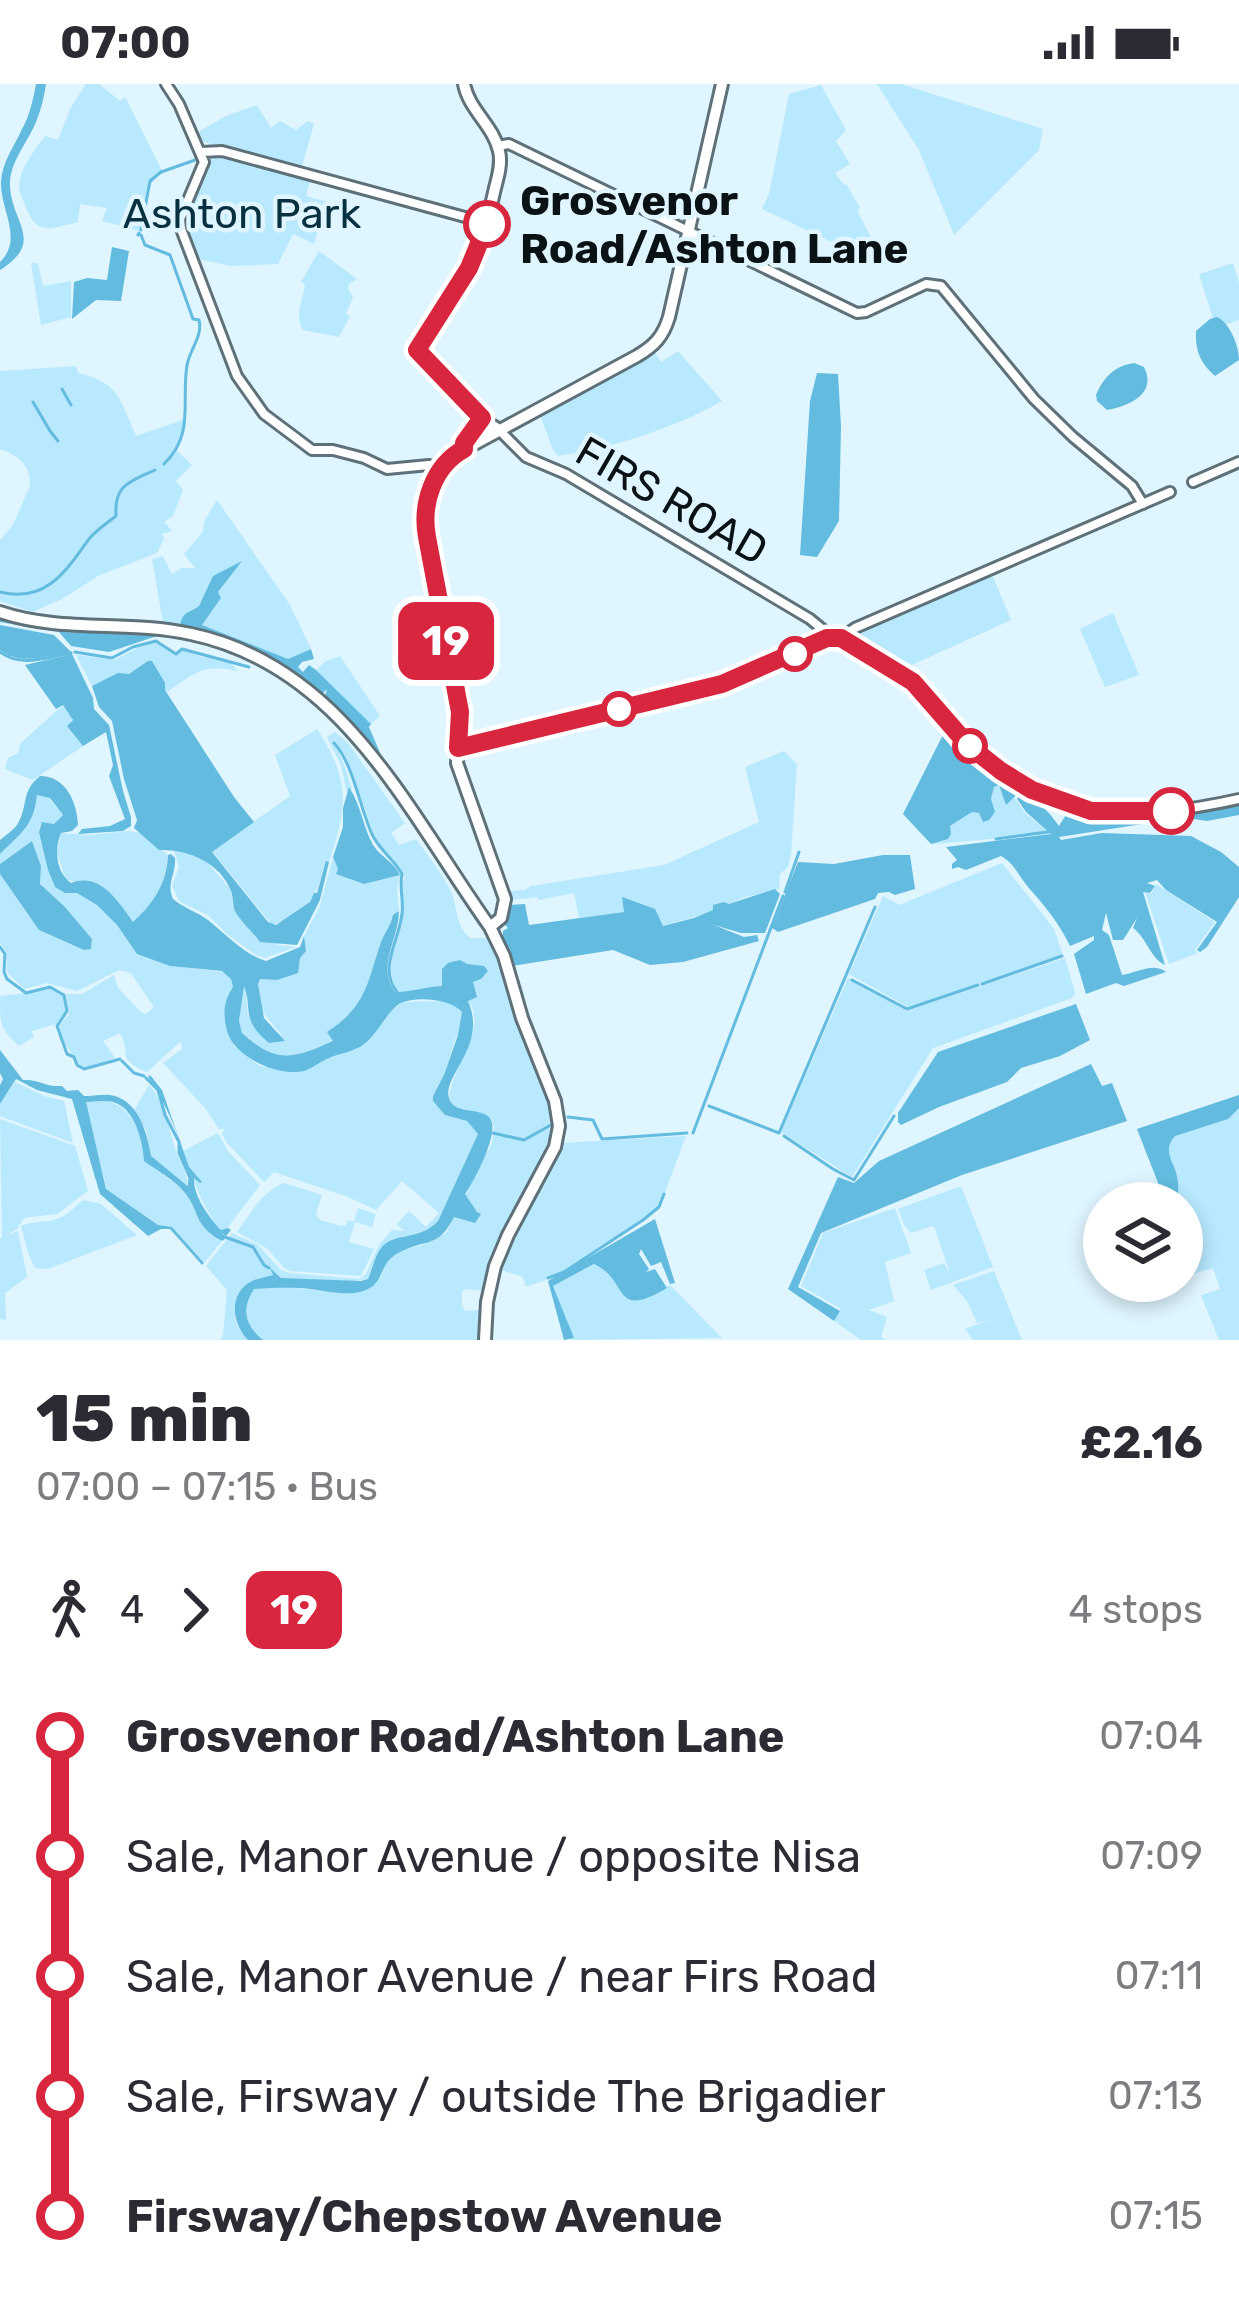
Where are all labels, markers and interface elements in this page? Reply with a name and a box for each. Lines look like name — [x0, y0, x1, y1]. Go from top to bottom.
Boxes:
text: 07:00 — [60, 16, 191, 69]
place label: Grosvenor Road/Ashton Lane — [520, 176, 909, 274]
park label: Ashton Park — [123, 189, 362, 239]
marker: Grosvenor Road/Ashton Lane — [465, 202, 509, 246]
street label: FIRS ROAD — [567, 426, 776, 576]
line badge: 19 — [392, 602, 500, 680]
text: 19 — [422, 616, 470, 666]
unlabelled marker — [779, 638, 811, 670]
unlabelled marker — [603, 693, 635, 725]
unlabelled marker — [954, 730, 986, 762]
unlabelled marker — [1149, 789, 1193, 833]
map controls — [1083, 1182, 1203, 1302]
button: layers — [1083, 1182, 1203, 1302]
text: 15 min — [36, 1379, 253, 1458]
text: £2.16 — [1080, 1416, 1203, 1469]
text: 07:00 – 07:15 · Bus — [36, 1464, 378, 1510]
icon: walk — [36, 1577, 102, 1643]
icon: forward — [162, 1577, 228, 1643]
text: 19 — [270, 1585, 318, 1635]
text: 4 — [120, 1587, 144, 1633]
text: 4 stops — [1069, 1587, 1203, 1633]
text: Grosvenor Road/Ashton Lane — [126, 1710, 785, 1763]
text: 07:04 — [1099, 1713, 1203, 1759]
text: Sale, Manor Avenue / opposite Nisa — [126, 1830, 861, 1883]
text: 07:09 — [1100, 1833, 1203, 1879]
text: Sale, Manor Avenue / near Firs Road — [126, 1950, 877, 2003]
text: 07:11 — [1115, 1953, 1203, 1999]
text: Sale, Firsway / outside The Brigadier — [126, 2070, 886, 2123]
text: 07:13 — [1108, 2073, 1203, 2119]
text: Firsway/Chepstow Avenue — [126, 2190, 723, 2243]
text: 07:15 — [1108, 2193, 1203, 2239]

